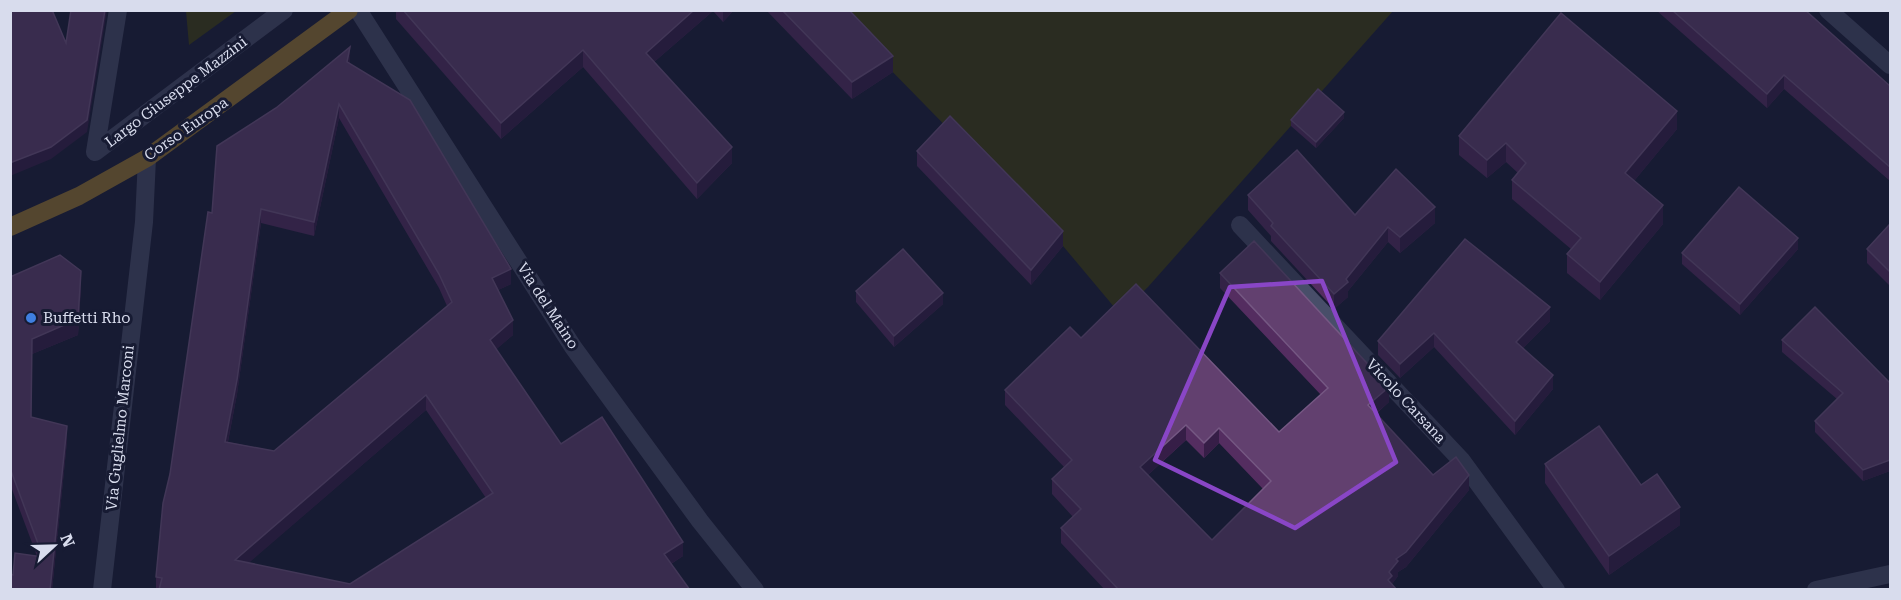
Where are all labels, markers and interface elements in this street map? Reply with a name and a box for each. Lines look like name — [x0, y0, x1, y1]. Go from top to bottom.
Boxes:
street label: Largo Giuseppe Mazzini — [101, 33, 251, 151]
street label: Corso Europa — [141, 93, 231, 165]
street label: Via del Maino — [513, 259, 583, 353]
place label: Buffetti Rho — [43, 309, 131, 327]
marker: Buffetti Rho — [24, 311, 38, 325]
street label: Via Guglielmo Marconi — [102, 344, 138, 512]
street label: Vicolo Carsana — [1362, 355, 1450, 447]
north arrow — [24, 516, 84, 576]
text: N — [56, 531, 79, 550]

